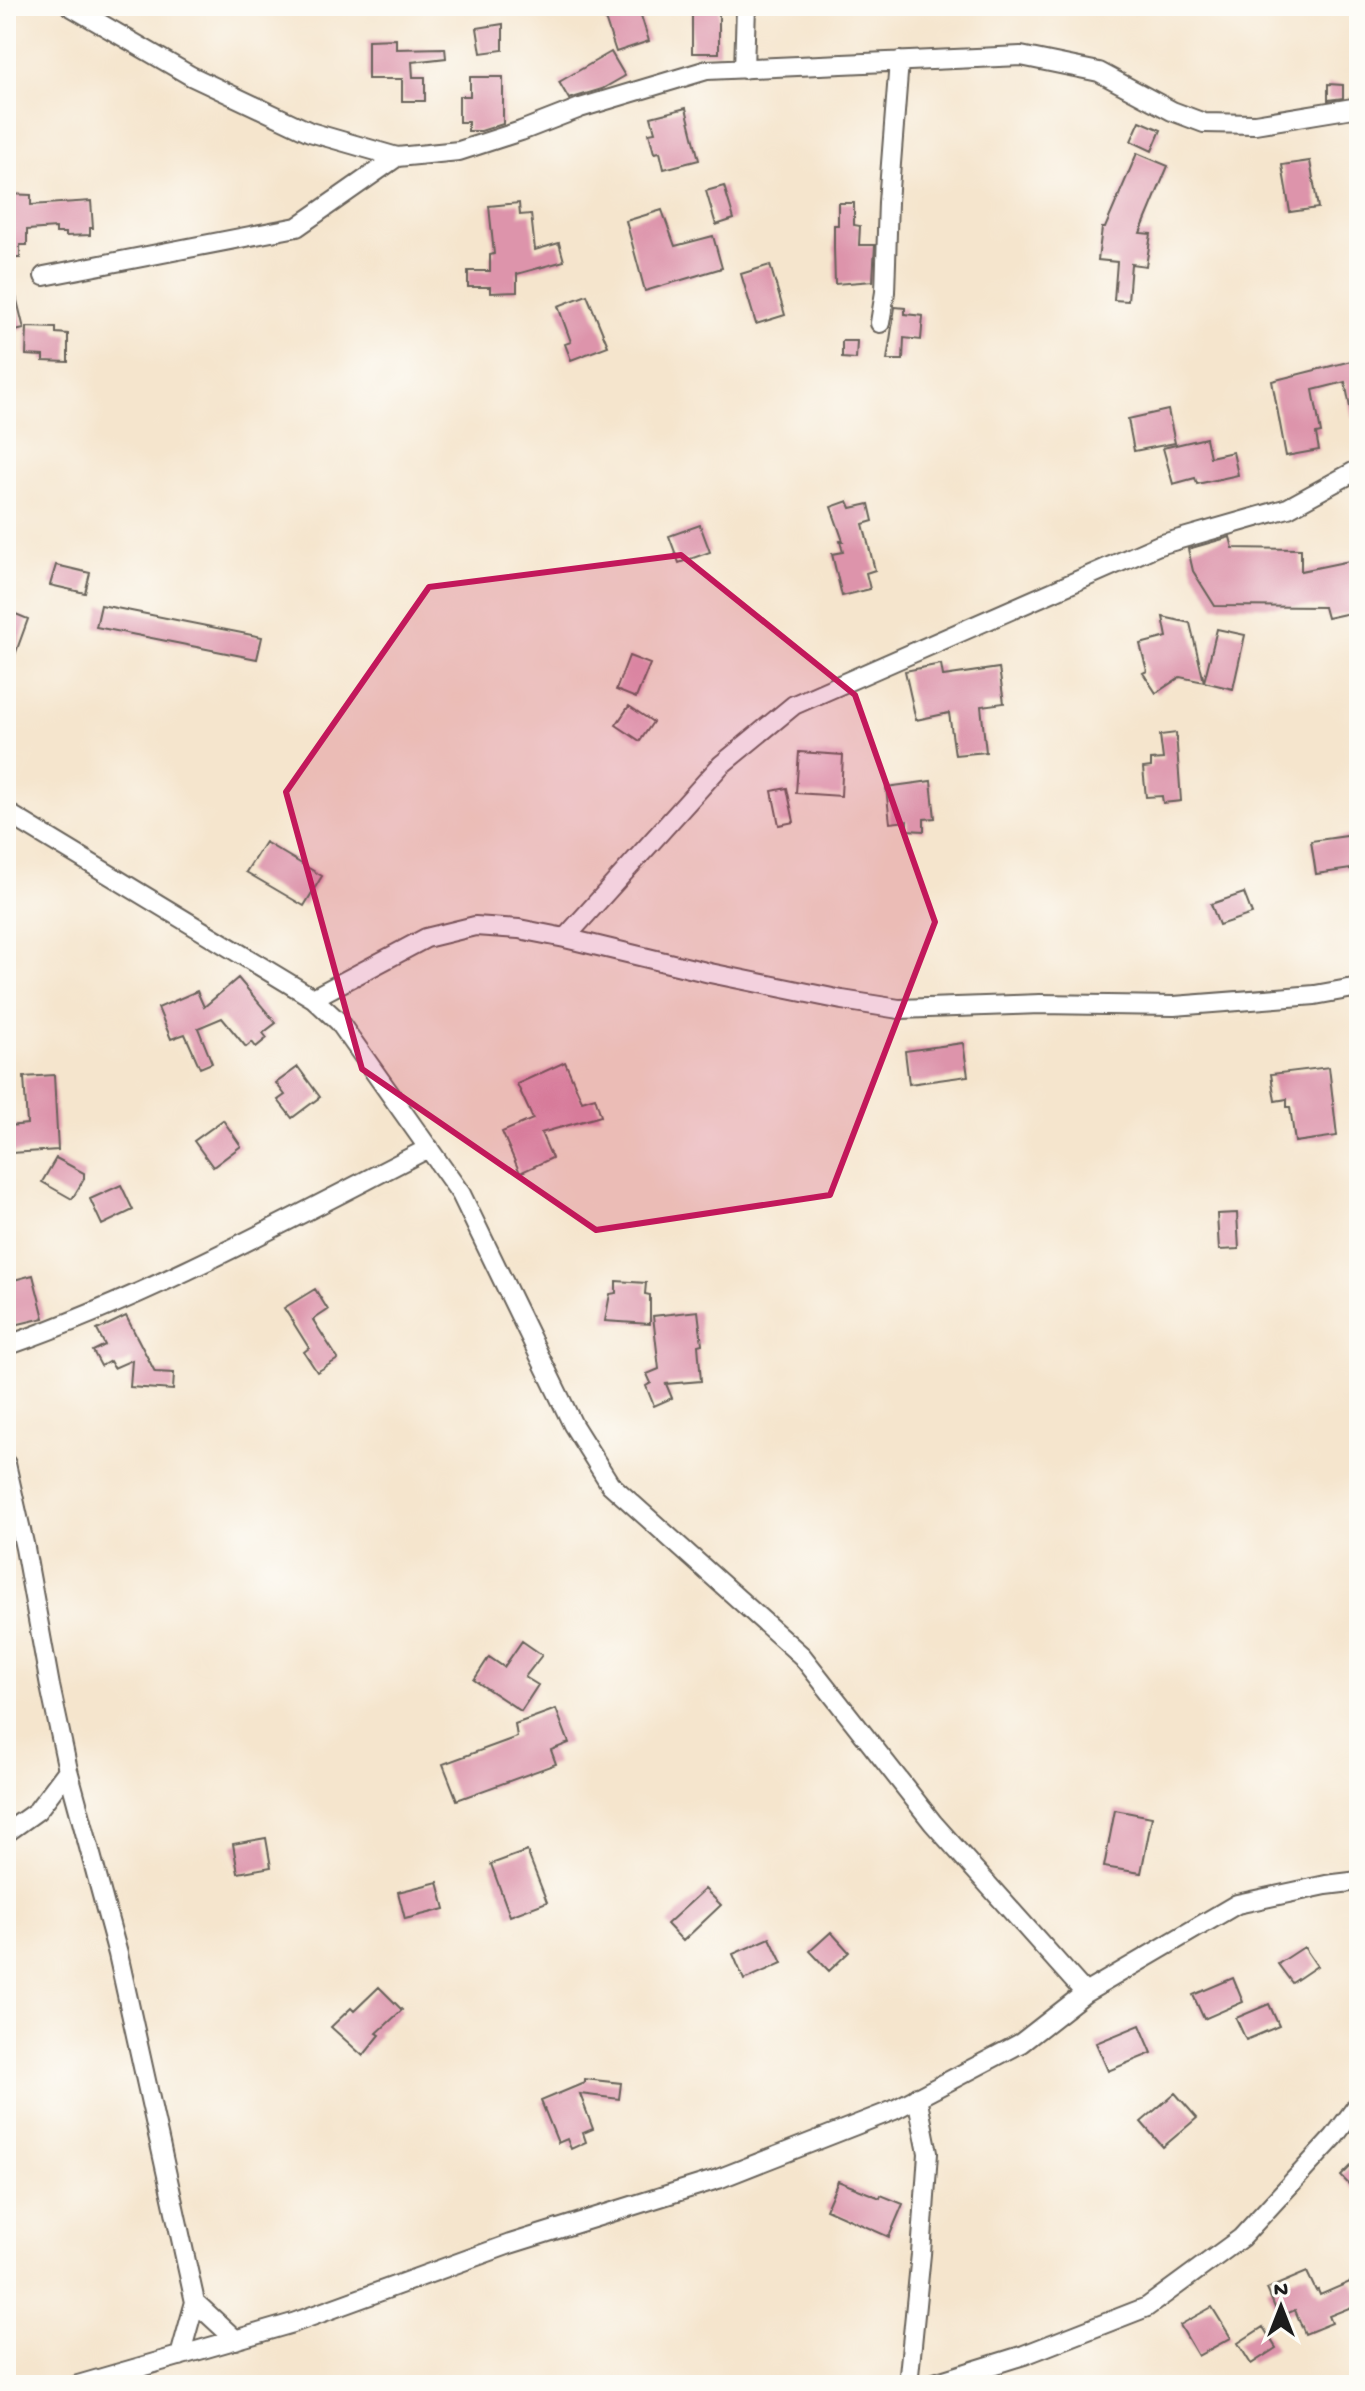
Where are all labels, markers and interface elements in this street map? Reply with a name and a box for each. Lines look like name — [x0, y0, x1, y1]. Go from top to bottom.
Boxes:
north arrow — [1241, 2267, 1321, 2347]
text: N — [1274, 2278, 1288, 2304]

